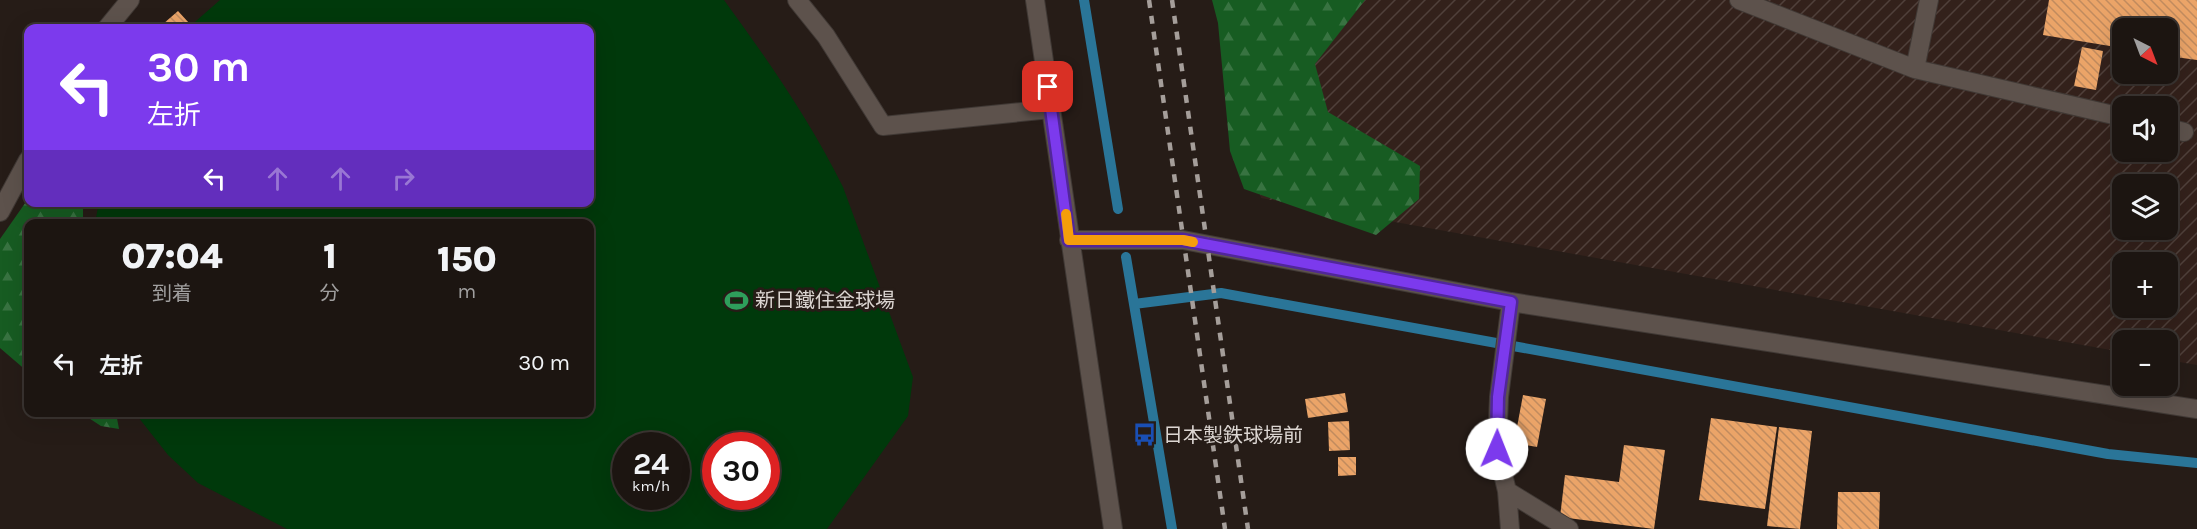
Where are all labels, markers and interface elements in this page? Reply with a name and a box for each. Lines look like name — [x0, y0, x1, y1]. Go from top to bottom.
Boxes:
north arrow — [2112, 18, 2178, 84]
map controls — [2112, 18, 2178, 396]
text: 30 m — [147, 42, 250, 92]
icon: left — [48, 48, 126, 126]
pin — [1022, 61, 1073, 112]
icon: arrive — [1031, 70, 1064, 103]
button: sound — [2112, 96, 2178, 162]
text: 左折 — [147, 99, 201, 131]
icon: left — [198, 162, 231, 195]
icon: ahead — [261, 162, 294, 195]
icon: ahead — [324, 162, 357, 195]
icon: right — [387, 162, 420, 195]
button: layers — [2112, 174, 2178, 240]
text: 07:04 — [121, 235, 223, 277]
text: 1 — [323, 235, 337, 277]
text: 150 — [437, 238, 497, 280]
button: + — [2112, 252, 2178, 318]
text: m — [458, 280, 476, 303]
text: 到着 — [152, 282, 192, 305]
text: 分 — [320, 282, 340, 305]
sports icon: 新日鐵住金球場 — [724, 287, 750, 313]
place label: 新日鐵住金球場 — [755, 289, 895, 312]
button: − — [2112, 330, 2178, 396]
icon: left — [48, 347, 81, 380]
text: 30 m — [518, 350, 570, 376]
text: 左折 — [99, 353, 143, 379]
position arrow — [1465, 417, 1529, 481]
bus stop icon: 日本製鉄球場前 — [1132, 422, 1158, 448]
place label: 日本製鉄球場前 — [1163, 424, 1303, 447]
speed limit sign: 30 — [702, 432, 780, 510]
text: 24 — [633, 446, 669, 482]
text: km/h — [632, 477, 670, 495]

